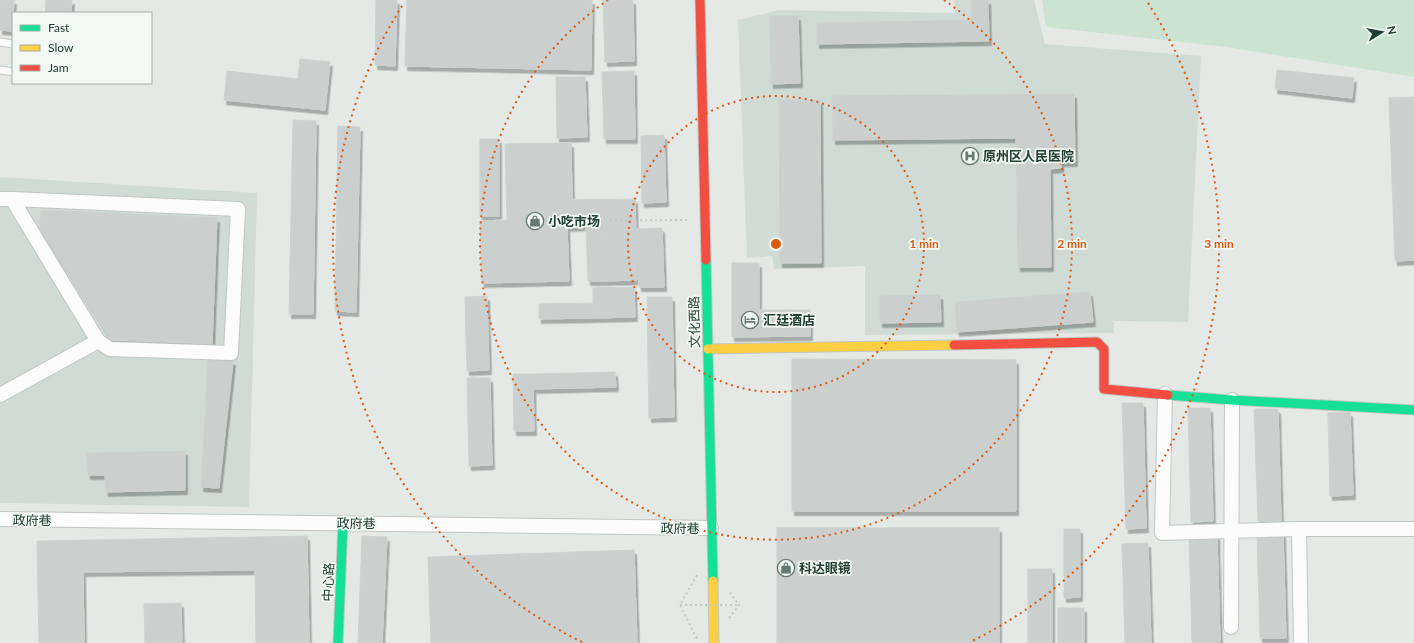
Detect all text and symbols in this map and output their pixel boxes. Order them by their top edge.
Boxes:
legend [12,12,152,84]
north arrow [1362,12,1402,52]
text: Fast [48,20,70,35]
text: N [1385,25,1399,35]
text: Slow [48,40,74,55]
text: Jam [48,60,69,75]
hospital icon: 原州区人民医院 [960,146,980,166]
place label: 原州区人民医院 [983,148,1074,164]
shop icon: 小吃市场 [525,211,545,231]
place label: 小吃市场 [548,213,600,229]
text: 1 min [909,236,939,251]
text: 2 min [1057,236,1087,251]
text: 3 min [1204,236,1234,251]
centre of rings [769,237,783,251]
street label: 文化西路 [686,296,702,348]
hotel icon: 汇廷酒店 [740,310,760,330]
place label: 汇廷酒店 [763,312,815,328]
street label: 政府巷 [12,512,52,528]
street label: 政府巷 [336,515,376,531]
street label: 政府巷 [660,520,700,536]
shop icon: 科达眼镜 [776,558,796,578]
place label: 科达眼镜 [799,560,851,576]
street label: 中心路 [319,562,337,602]

